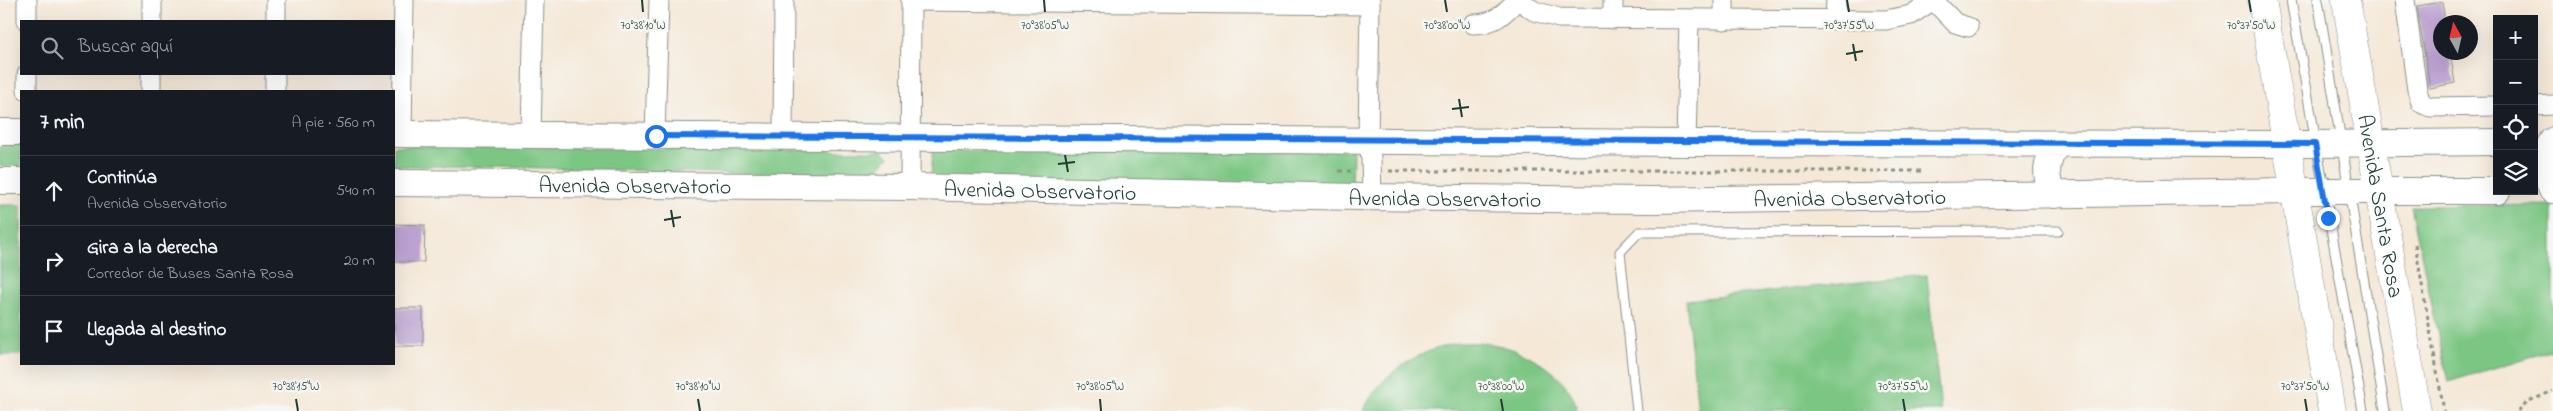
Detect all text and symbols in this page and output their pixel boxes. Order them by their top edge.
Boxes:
north arrow [2433,15,2478,60]
map controls [2493,15,2538,195]
button: + [2493,15,2538,60]
text: 70°38'10"W [620,17,666,35]
text: 70°38'05"W [1021,17,1069,35]
text: 70°38'00"W [1424,17,1470,35]
text: 70°37'55"W [1824,17,1874,35]
text: 70°37'50"W [2227,17,2275,35]
search box [20,20,395,75]
icon: search [38,34,66,62]
text: Buscar aquí [78,34,173,61]
button: − [2493,60,2538,105]
button: locate [2493,105,2538,150]
text: 7 min [40,108,84,138]
text: A pie · 560 m [291,111,375,135]
street label: Avenida Santa Rosa [2347,112,2410,301]
route start [645,125,668,148]
button: layers [2493,150,2538,195]
text: Continúa [87,165,157,192]
street label: Avenida Observatorio [539,171,731,205]
street label: Avenida Observatorio [943,175,1137,211]
icon: ahead [40,177,68,205]
text: 540 m [336,179,375,203]
street label: Avenida Observatorio [1753,183,1946,218]
street label: Avenida Observatorio [1348,184,1541,218]
text: Avenida Observatorio [87,192,227,216]
route end [2317,207,2340,230]
text: Gira a la derecha [87,235,218,262]
icon: right [40,247,68,275]
text: 20 m [344,249,375,273]
text: Corredor de Buses Santa Rosa [87,262,294,286]
icon: arrive [40,317,68,345]
text: Llegada al destino [87,317,226,344]
text: 70°38'15"W [273,378,319,396]
text: 70°38'10"W [675,378,721,396]
text: 70°38'05"W [1076,378,1124,396]
text: 70°38'00"W [1478,378,1524,396]
text: 70°37'55"W [1878,378,1928,396]
text: 70°37'50"W [2281,378,2329,396]

